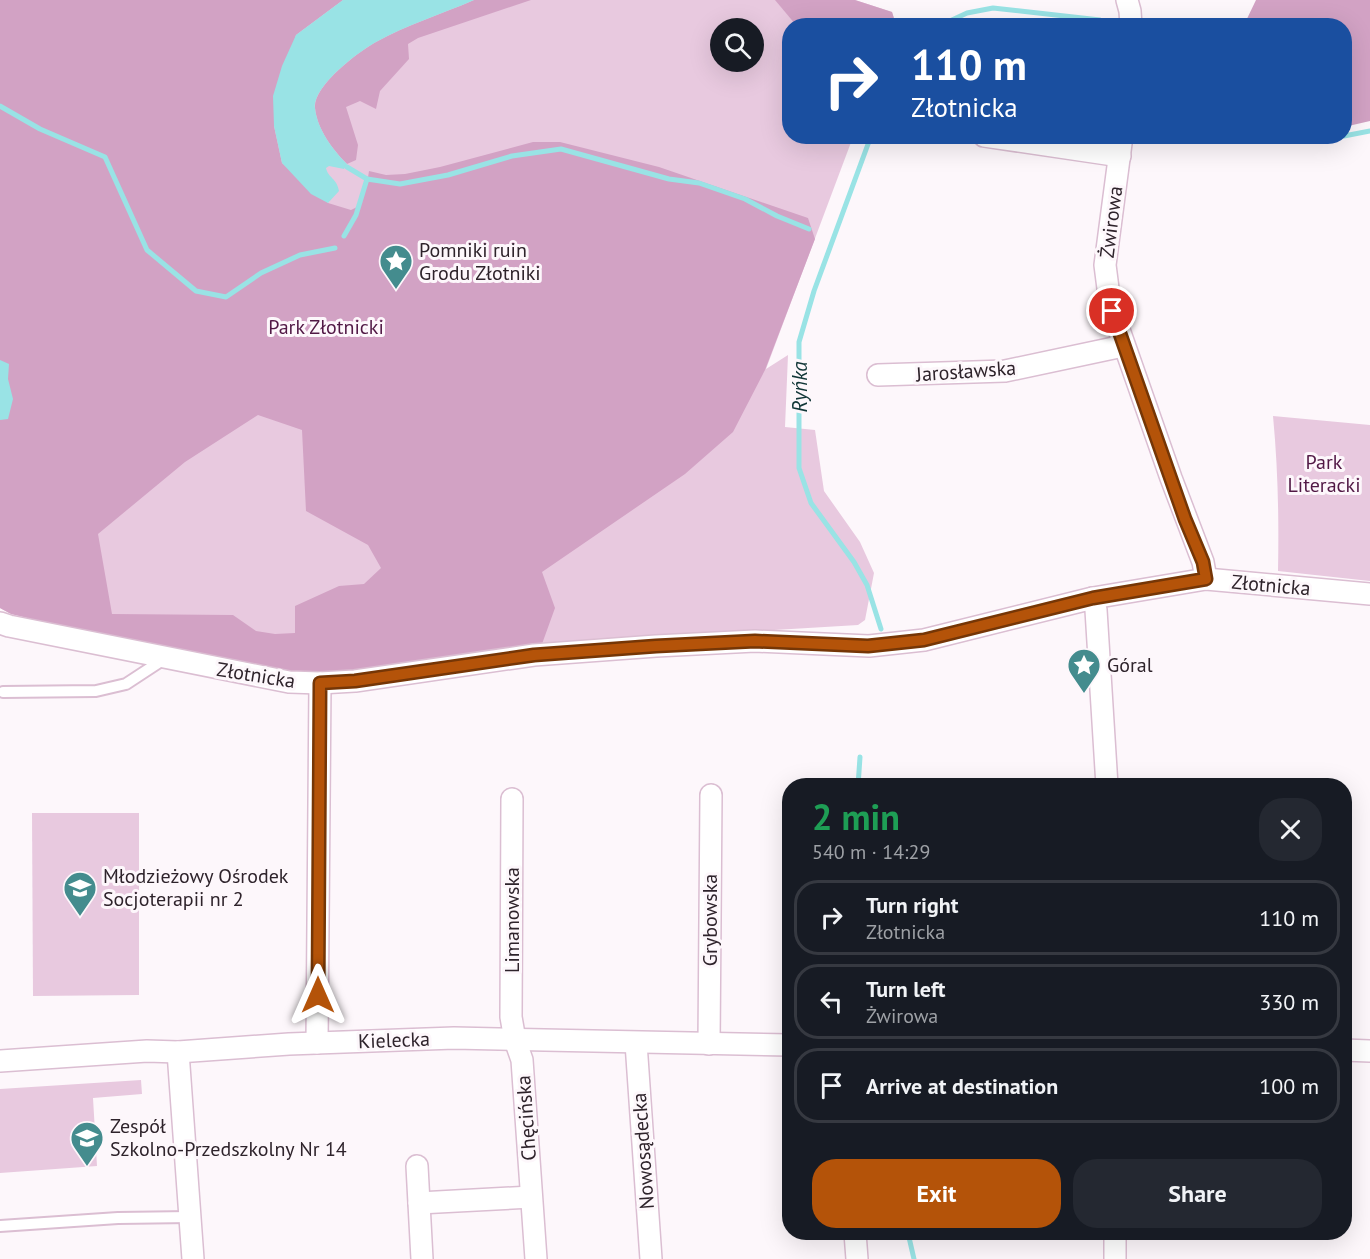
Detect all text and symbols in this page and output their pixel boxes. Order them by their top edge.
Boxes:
map controls [710,18,764,72]
button: search [710,18,764,72]
text: 110 m [911,37,1027,92]
icon: right [812,42,890,120]
text: Złotnicka [911,90,1018,124]
street label: Żwirowa [1094,185,1128,259]
place label: Pomniki ruin Grodu Złotniki [419,237,541,286]
place icon: Pomniki ruin Grodu Złotniki [378,243,414,290]
pin [1086,285,1137,336]
icon: arrive [1095,294,1128,327]
park label: Park Złotnicki [268,314,384,340]
street label: Jarosławska [914,355,1017,388]
water label: Ryńka [786,361,813,412]
park label: Park Literacki [1287,449,1361,498]
street label: Złotnicka [1230,569,1312,601]
place icon: Góral [1066,647,1102,694]
place label: Góral [1107,652,1153,678]
street label: Złotnicka [215,656,297,694]
text: 2 min [812,793,900,840]
button: close [1259,798,1322,861]
text: 540 m · 14:29 [812,839,930,865]
place label: Młodzieżowy Ośrodek Socjoterapii nr 2 [103,863,289,912]
street label: Limanowska [499,867,525,973]
school or university icon: Młodzieżowy Ośrodek Socjoterapii nr 2 [62,870,98,917]
street label: Grybowska [697,874,723,966]
text: Turn right [866,891,958,919]
icon: right [815,901,848,934]
text: 110 m [1259,904,1319,932]
text: Złotnicka [866,919,945,945]
position arrow [286,963,350,1027]
text: Turn left [866,975,946,1003]
icon: left [815,985,848,1018]
text: 330 m [1259,988,1319,1016]
text: Żwirowa [866,1003,938,1029]
street label: Kielecka [358,1026,430,1054]
icon: arrive [815,1069,848,1102]
text: Arrive at destination [866,1072,1058,1100]
text: 100 m [1259,1072,1319,1100]
street label: Chęcińska [510,1074,542,1162]
street label: Nowosądecka [626,1092,660,1210]
place label: Zespół Szkolno-Przedszkolny Nr 14 [110,1113,347,1162]
school or university icon: Zespół Szkolno-Przedszkolny Nr 14 [69,1120,105,1167]
button: Exit [812,1159,1061,1228]
button: Share [1073,1159,1322,1228]

